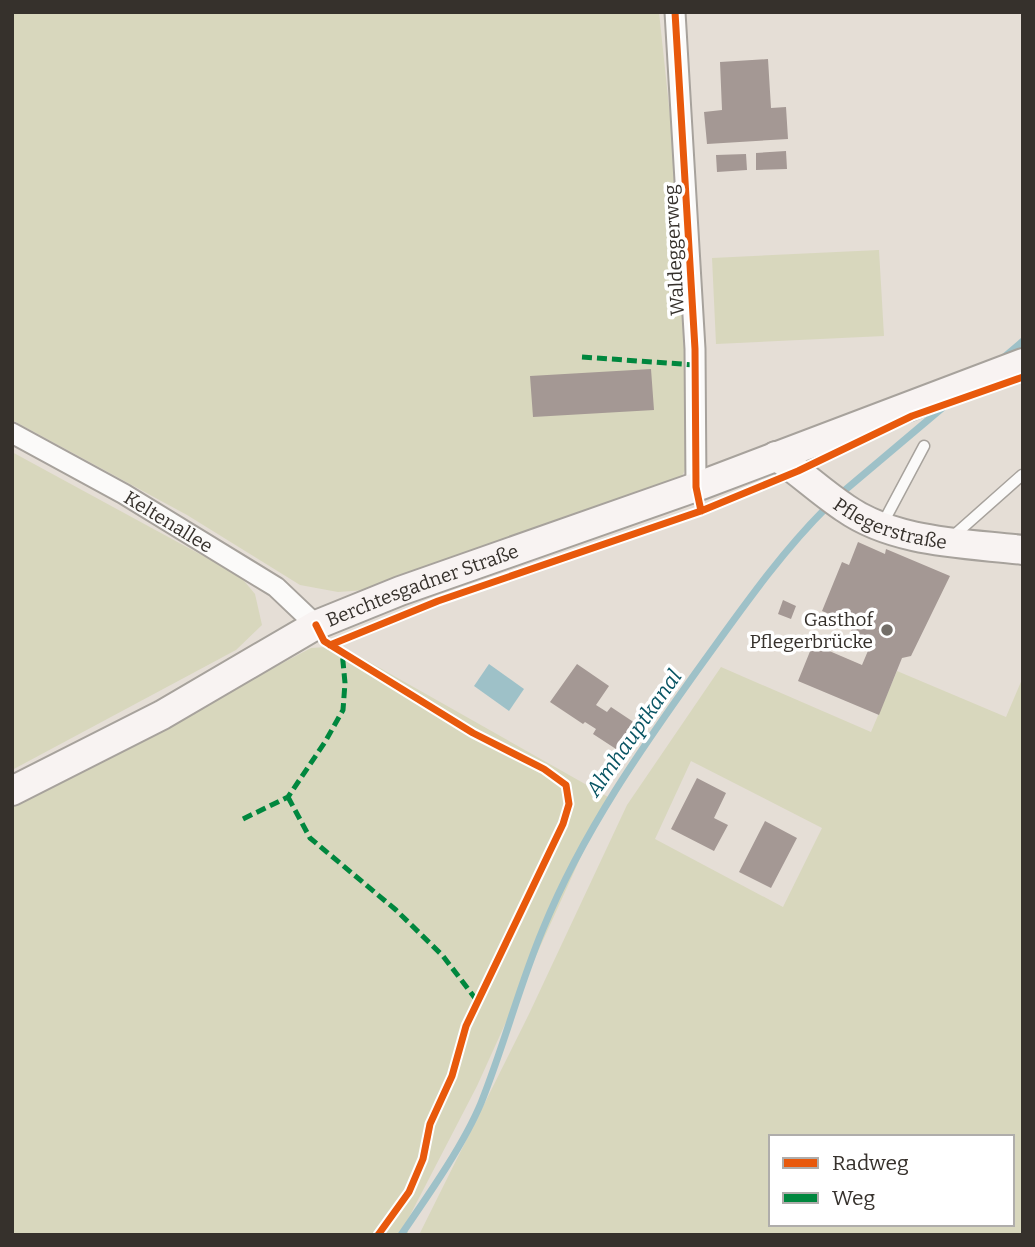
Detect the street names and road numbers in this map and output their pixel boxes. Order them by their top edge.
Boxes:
street label: Waldeggerweg [659,183,689,316]
street label: Keltenallee [120,486,217,557]
street label: Pflegerstraße [829,492,948,553]
street label: Berchtesgadner Straße [323,539,521,631]

